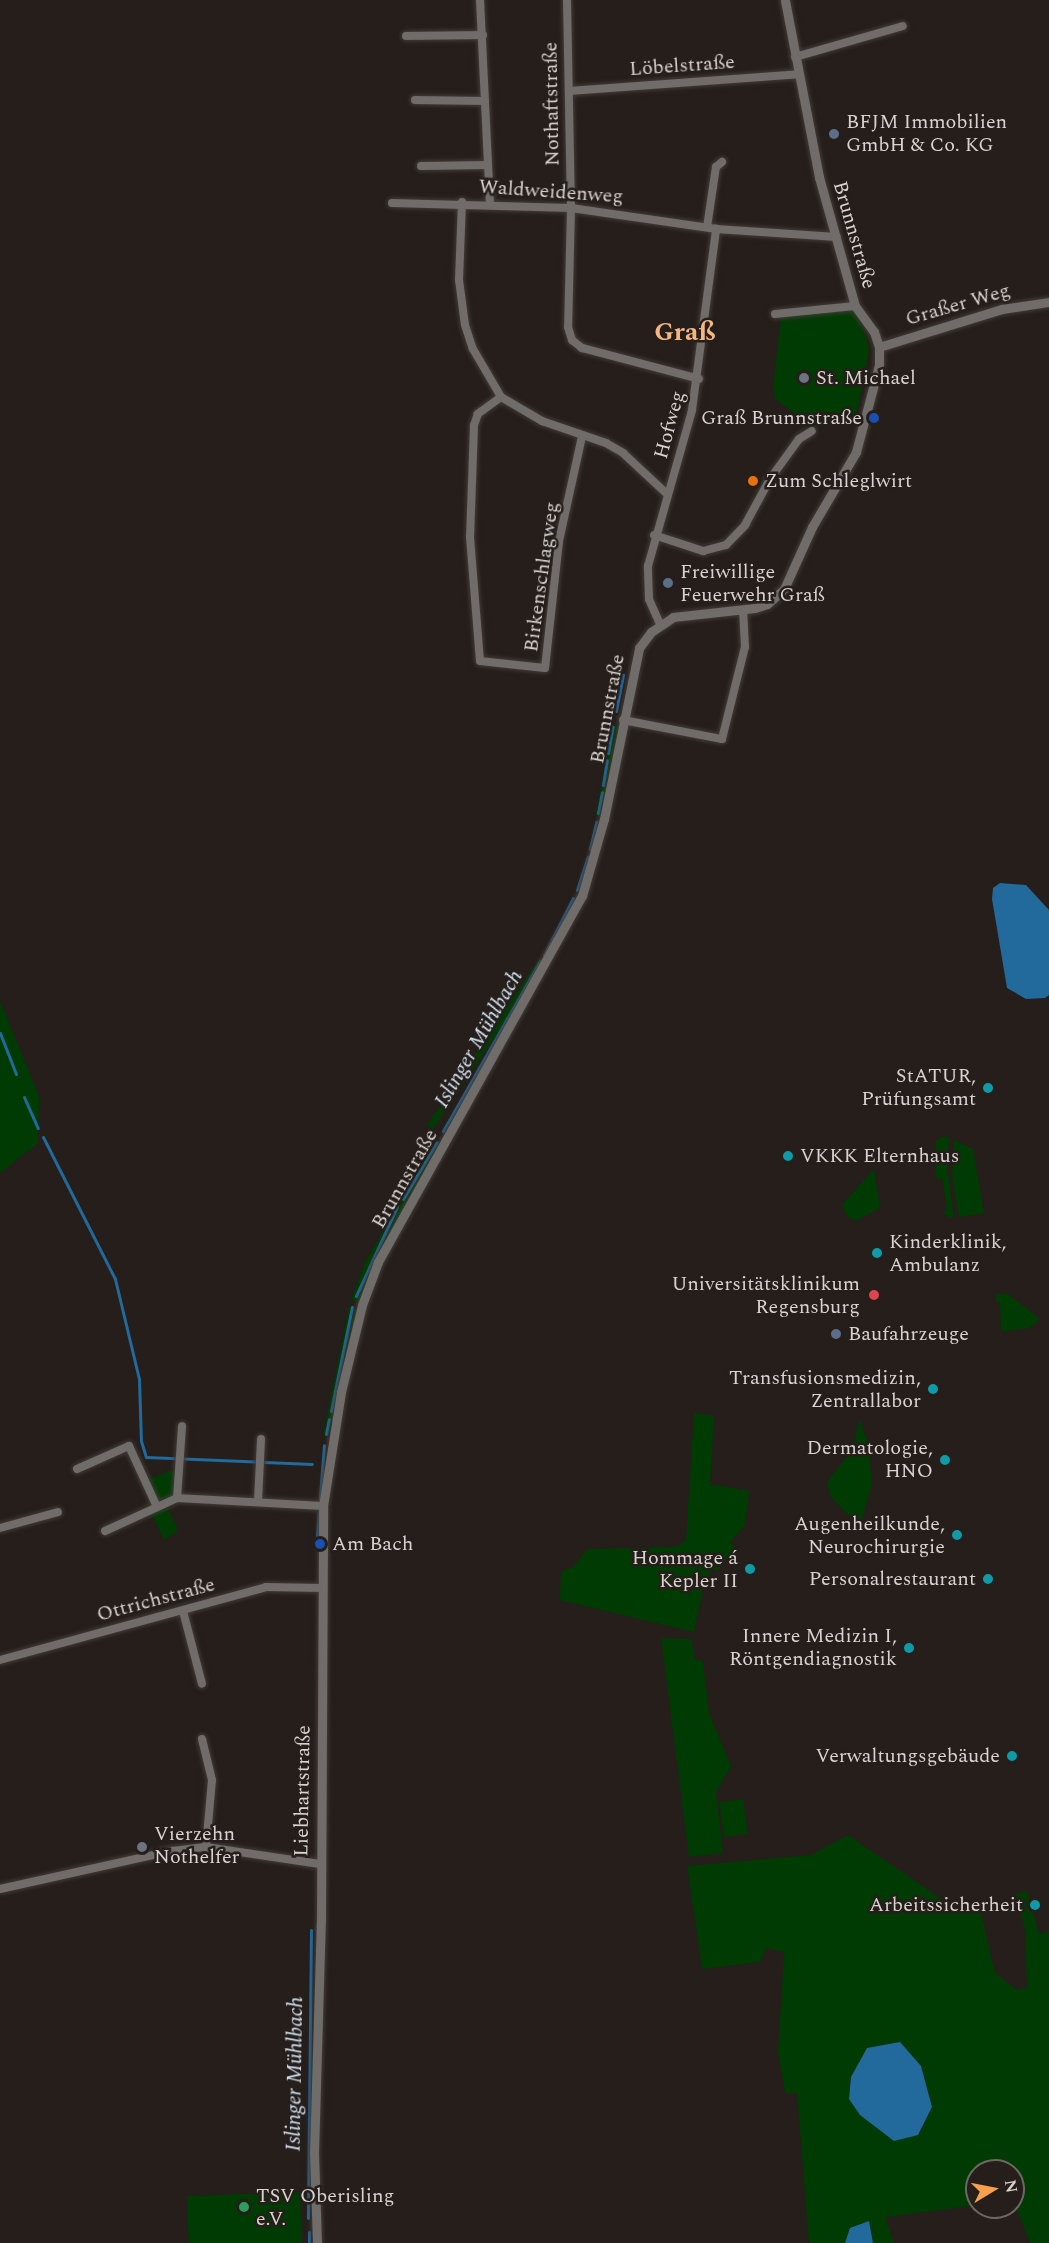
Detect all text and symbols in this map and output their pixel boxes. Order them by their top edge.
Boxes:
street label: Nothaftstraße [539,42,565,166]
street label: Löbelstraße [629,50,735,82]
place label: BFJM Immobilien GmbH & Co. KG [846,110,1007,157]
marker: BFJM Immobilien GmbH & Co. KG [827,127,841,141]
street label: Waldweidenweg [478,175,624,209]
street label: Brunnstraße [827,178,881,292]
street label: Graßer Weg [903,279,1013,331]
district label: Graß [654,317,716,349]
place label: St. Michael [816,366,916,390]
marker: St. Michael [797,371,811,385]
street label: Hofweg [649,388,691,462]
place label: Graß Brunnstraße [701,406,862,430]
marker: Graß Brunnstraße [867,411,881,425]
place label: Zum Schleglwirt [765,469,912,493]
marker: Zum Schleglwirt [746,474,760,488]
street label: Birkenschlagweg [520,500,564,654]
place label: Freiwillige Feuerwehr Graß [680,560,825,607]
marker: Freiwillige Feuerwehr Graß [661,576,675,590]
street label: Brunnstraße [586,652,630,766]
water label: Islinger Mühlbach [429,966,529,1112]
place label: StATUR, Prüfungsamt [861,1064,976,1111]
marker: StATUR, Prüfungsamt [981,1081,995,1095]
street label: Brunnstraße [367,1125,443,1233]
place label: VKKK Elternhaus [800,1144,959,1168]
marker: VKKK Elternhaus [781,1149,795,1163]
place label: Kinderklinik, Ambulanz [889,1230,1007,1277]
marker: Kinderklinik, Ambulanz [870,1246,884,1260]
place label: Universitätsklinikum Regensburg [671,1272,860,1319]
marker: Universitätsklinikum Regensburg [865,1286,883,1304]
place label: Baufahrzeuge [848,1322,969,1346]
marker: Baufahrzeuge [829,1327,843,1341]
place label: Transfusionsmedizin, Zentrallabor [729,1366,921,1413]
marker: Transfusionsmedizin, Zentrallabor [926,1382,940,1396]
place label: Dermatologie, HNO [807,1436,933,1483]
marker: Dermatologie, HNO [938,1453,952,1467]
place label: Augenheilkunde, Neurochirurgie [794,1512,945,1559]
marker: Augenheilkunde, Neurochirurgie [950,1528,964,1542]
place label: Am Bach [332,1532,413,1556]
marker: Am Bach [313,1537,327,1551]
place label: Hommage á Kepler II [632,1546,738,1593]
marker: Hommage á Kepler II [743,1562,757,1576]
place label: Personalrestaurant [809,1567,976,1591]
marker: Personalrestaurant [981,1572,995,1586]
street label: Ottrichstraße [94,1573,218,1627]
place label: Innere Medizin I, Röntgendiagnostik [729,1624,897,1671]
marker: Innere Medizin I, Röntgendiagnostik [902,1641,916,1655]
street label: Liebhartstraße [290,1725,316,1857]
place label: Verwaltungsgebäude [815,1744,1000,1768]
marker: Verwaltungsgebäude [1005,1749,1019,1763]
place label: Vierzehn Nothelfer [154,1823,240,1870]
marker: Vierzehn Nothelfer [135,1840,149,1854]
place label: Arbeitssicherheit [869,1893,1023,1917]
marker: Arbeitssicherheit [1028,1898,1042,1912]
water label: Islinger Mühlbach [281,1996,309,2152]
north arrow [965,2159,1025,2219]
text: N [998,2178,1024,2195]
place label: TSV Oberisling e.V. [256,2184,394,2231]
marker: TSV Oberisling e.V. [237,2200,251,2214]

